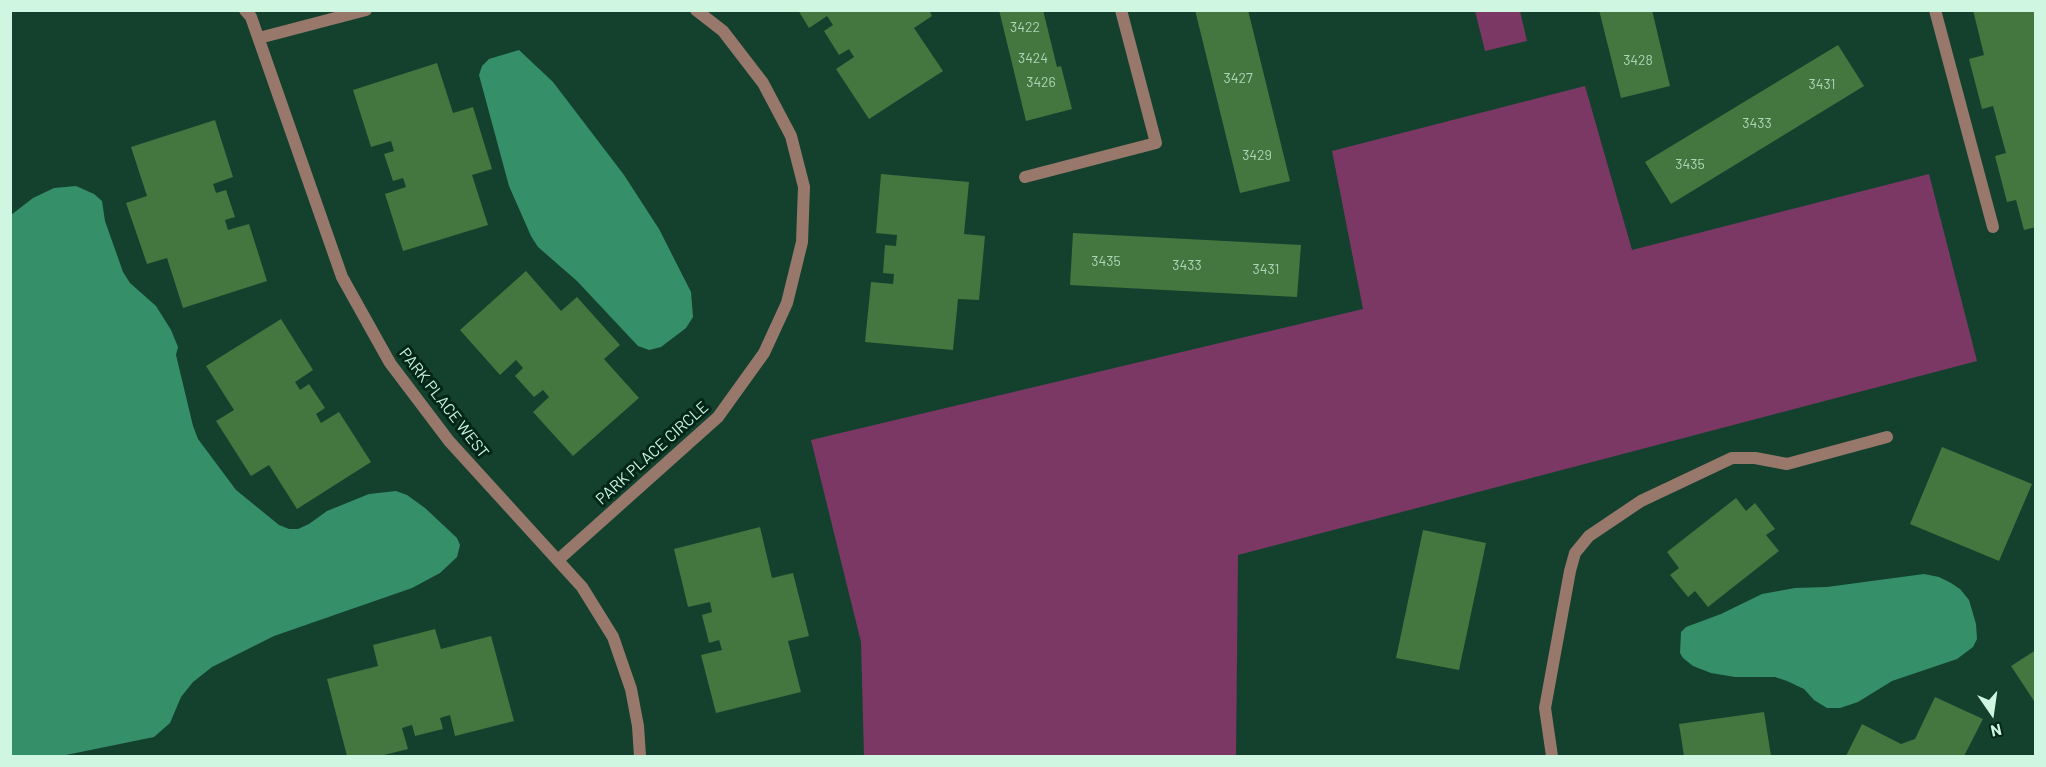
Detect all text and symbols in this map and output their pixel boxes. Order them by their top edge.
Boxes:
house number: 3422 [1010,19,1040,35]
house number: 3424 [1018,50,1048,66]
house number: 3428 [1623,52,1653,68]
house number: 3427 [1223,70,1253,86]
house number: 3426 [1026,74,1056,90]
house number: 3431 [1809,76,1835,92]
house number: 3433 [1742,115,1772,131]
house number: 3429 [1242,147,1272,163]
house number: 3435 [1675,156,1705,172]
house number: 3435 [1091,253,1121,269]
house number: 3433 [1172,257,1202,273]
house number: 3431 [1253,261,1279,277]
street label: PARK PLACE WEST [395,344,493,462]
street label: PARK PLACE CIRCLE [592,397,712,509]
north arrow [1962,683,2022,743]
text: N [1989,721,2003,741]

